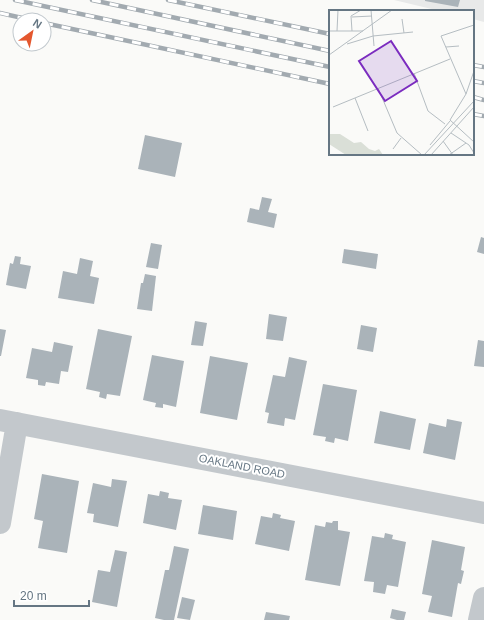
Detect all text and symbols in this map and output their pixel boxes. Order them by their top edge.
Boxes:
inset map [329,10,474,155]
north arrow [12,12,52,52]
text: N [31,16,44,31]
street label: OAKLAND ROAD [198,452,286,480]
scale bar [14,582,89,608]
text: 20 m [20,589,47,603]

